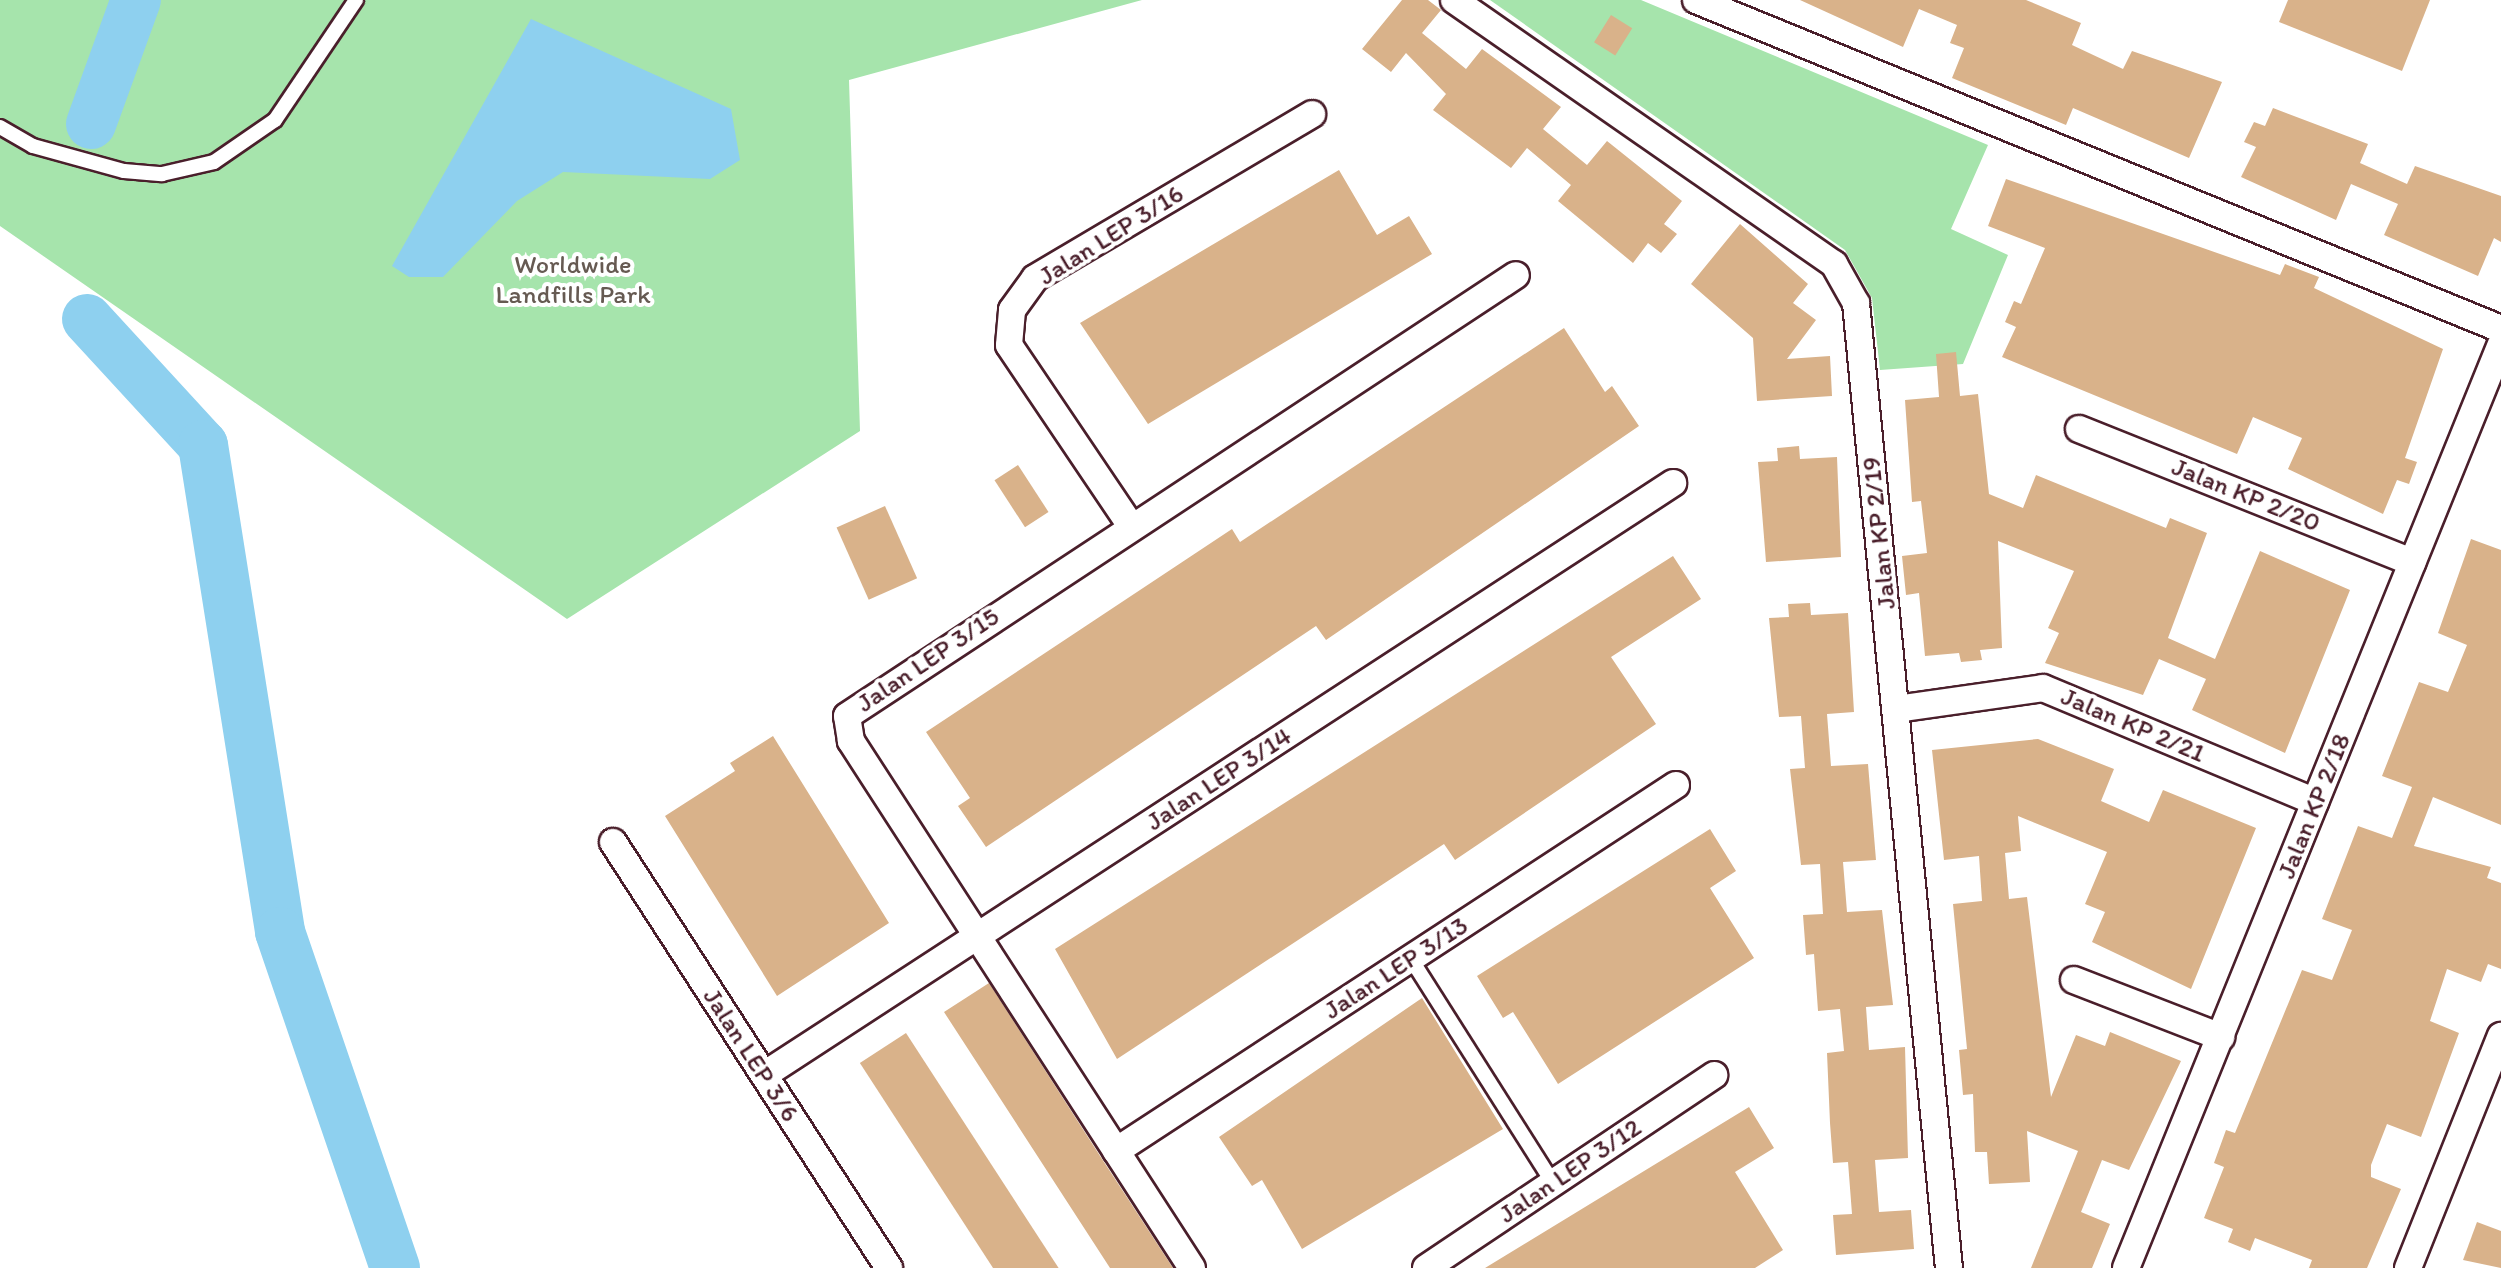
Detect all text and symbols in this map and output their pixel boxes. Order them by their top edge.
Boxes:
street label: Jalan LEP 3/16 [1033,178,1189,292]
park label: Worldwide Landfills Park [495,249,651,310]
street label: Jalan KP 2/20 [2167,451,2325,539]
street label: Jalan KP 2/19 [1855,455,1903,611]
street label: Jalan LEP 3/15 [851,601,1005,719]
street label: Jalan KP 2/21 [2056,681,2210,769]
street label: Jalan LEP 3/14 [1141,721,1297,837]
street label: Jalan KP 2/18 [2271,729,2357,883]
street label: Jalan LEP 3/13 [1318,910,1474,1026]
street label: Jalan LEP 3/6 [696,983,806,1127]
street label: Jalan LEP 3/12 [1493,1112,1647,1230]

